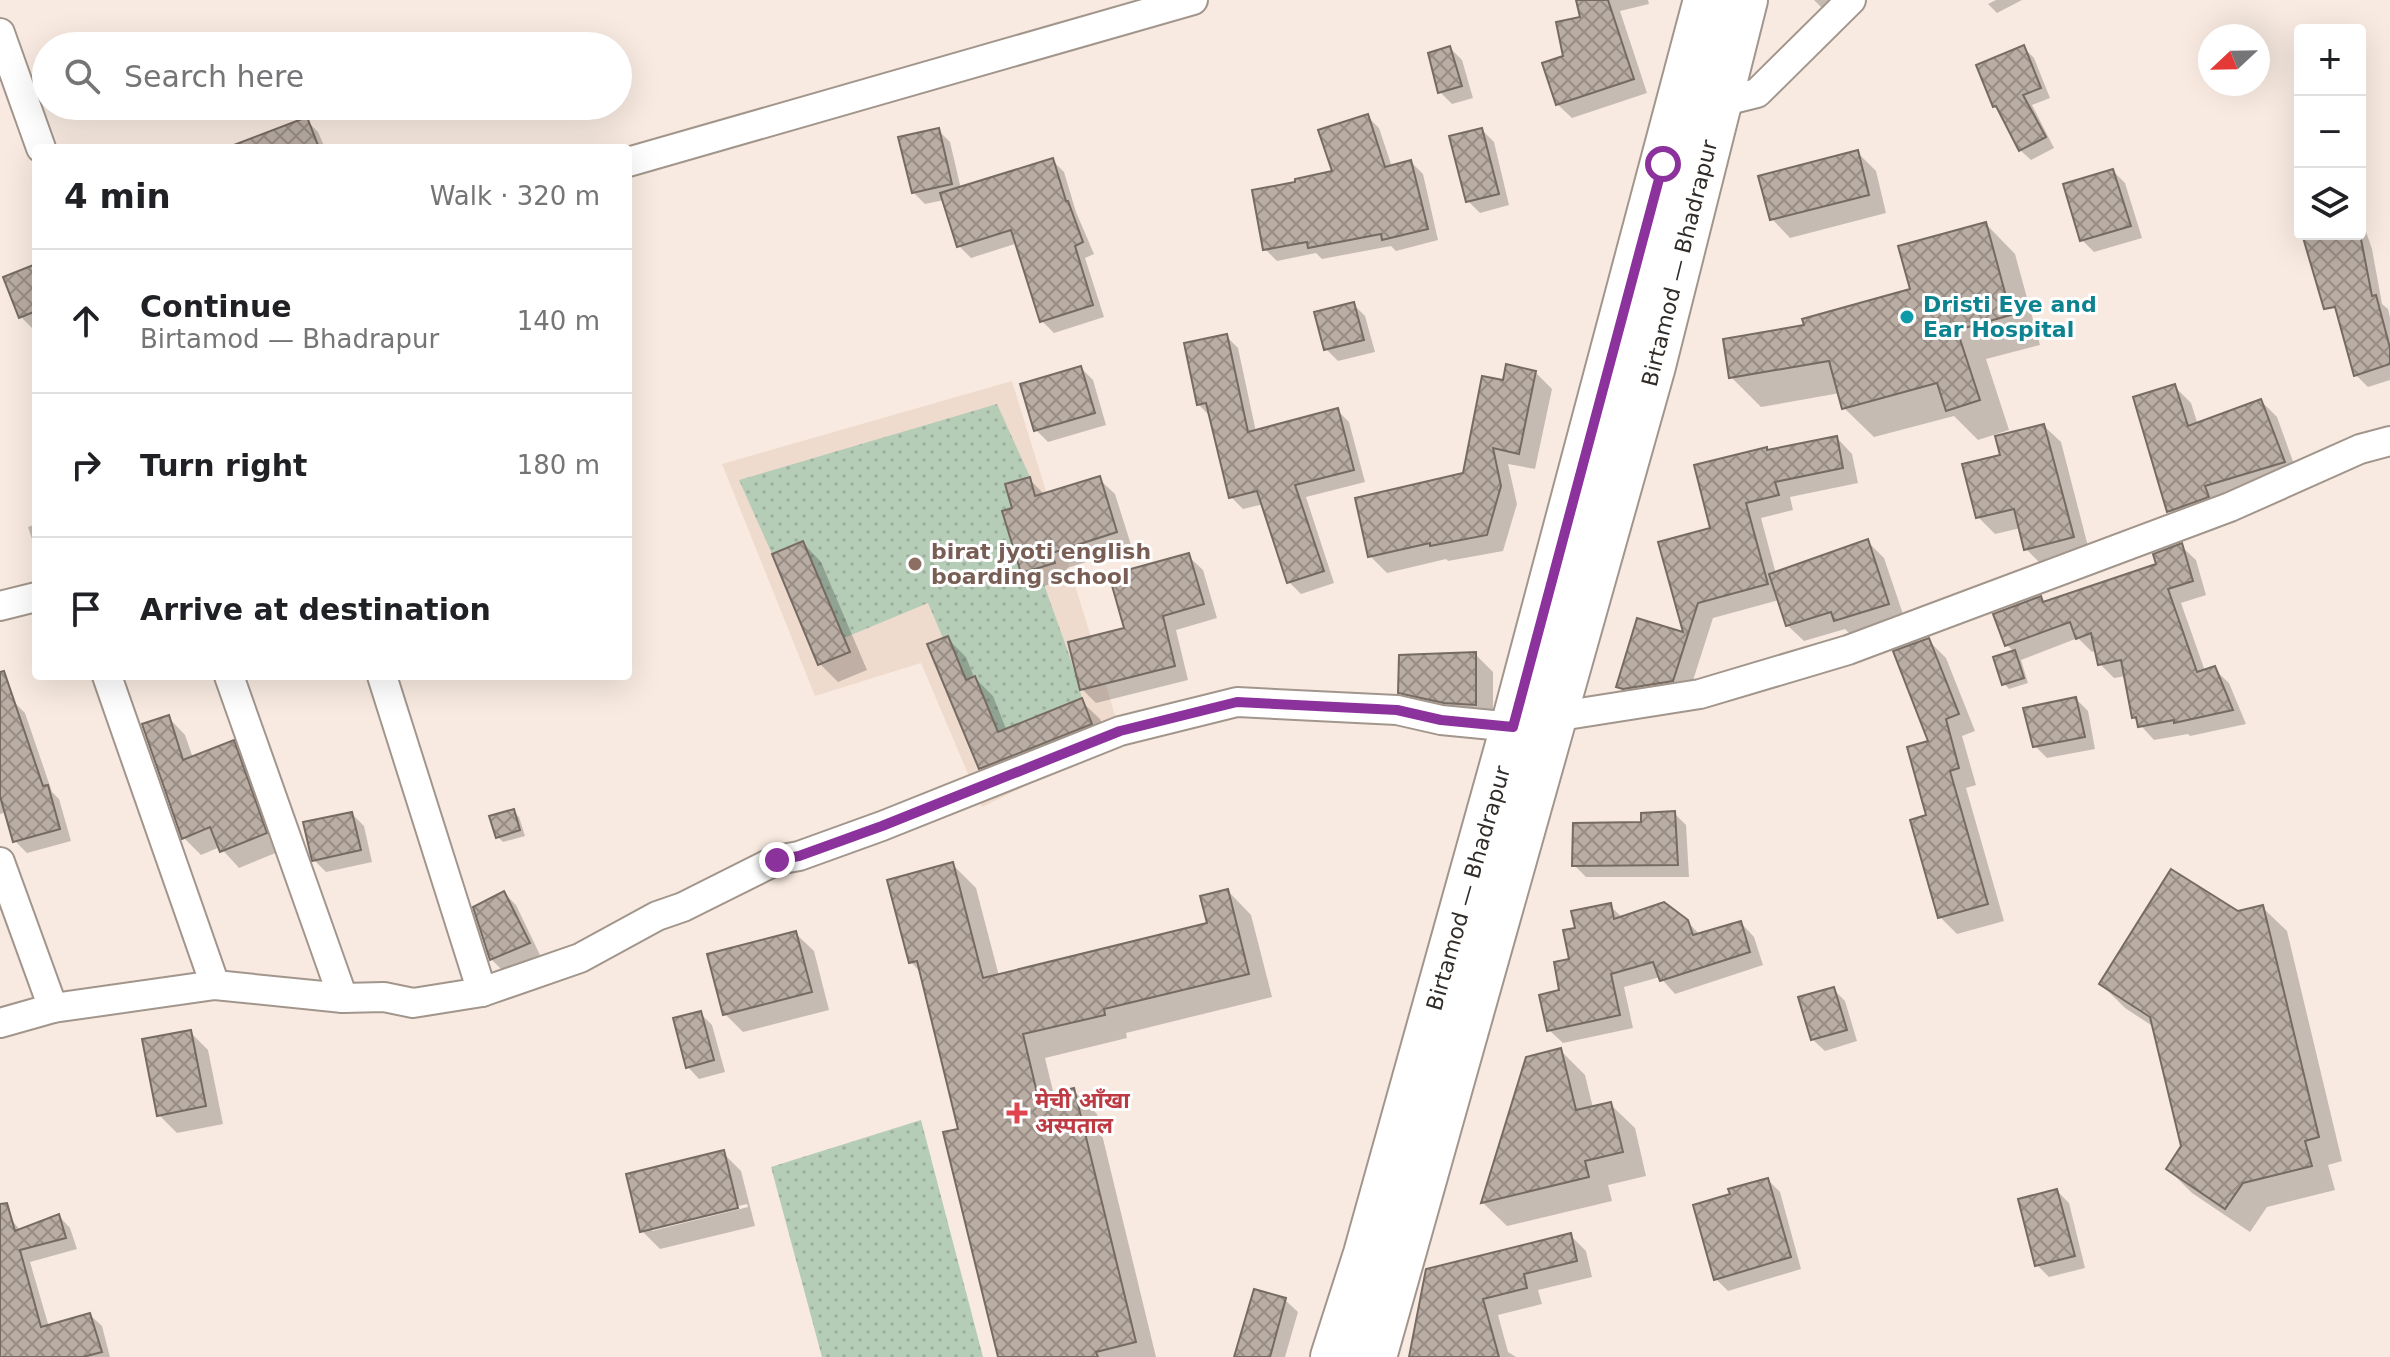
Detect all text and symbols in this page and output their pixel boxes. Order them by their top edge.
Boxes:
north arrow [2198,24,2270,96]
map controls [2294,24,2366,240]
button: + [2294,24,2366,96]
search box [32,32,632,120]
icon: search [60,54,104,98]
text: Search here [124,59,304,94]
button: − [2294,96,2366,168]
street label: Birtamod — Bhadrapur [1637,136,1722,389]
route start [1645,146,1681,182]
button: layers [2294,168,2366,240]
text: 4 min [64,176,171,216]
text: Walk · 320 m [430,181,600,211]
text: Continue [140,289,292,324]
place label: Dristi Eye and Ear Hospital [1923,292,2097,342]
icon: ahead [64,299,108,343]
text: 140 m [517,306,600,336]
marker: Dristi Eye and Ear Hospital [1898,308,1916,326]
text: Birtamod — Bhadrapur [140,324,439,354]
icon: right [64,443,108,487]
text: Turn right [140,448,307,483]
text: 180 m [517,450,600,480]
place label: birat jyoti english boarding school [931,539,1151,589]
marker: birat jyoti english boarding school [906,555,924,573]
icon: arrive [64,587,108,631]
text: Arrive at destination [140,592,491,627]
street label: Birtamod — Bhadrapur [1422,762,1516,1013]
route end [759,842,795,878]
place label: मेची आँखा अस्पताल [1035,1088,1130,1138]
marker: मेची आँखा अस्पताल [1006,1102,1028,1124]

